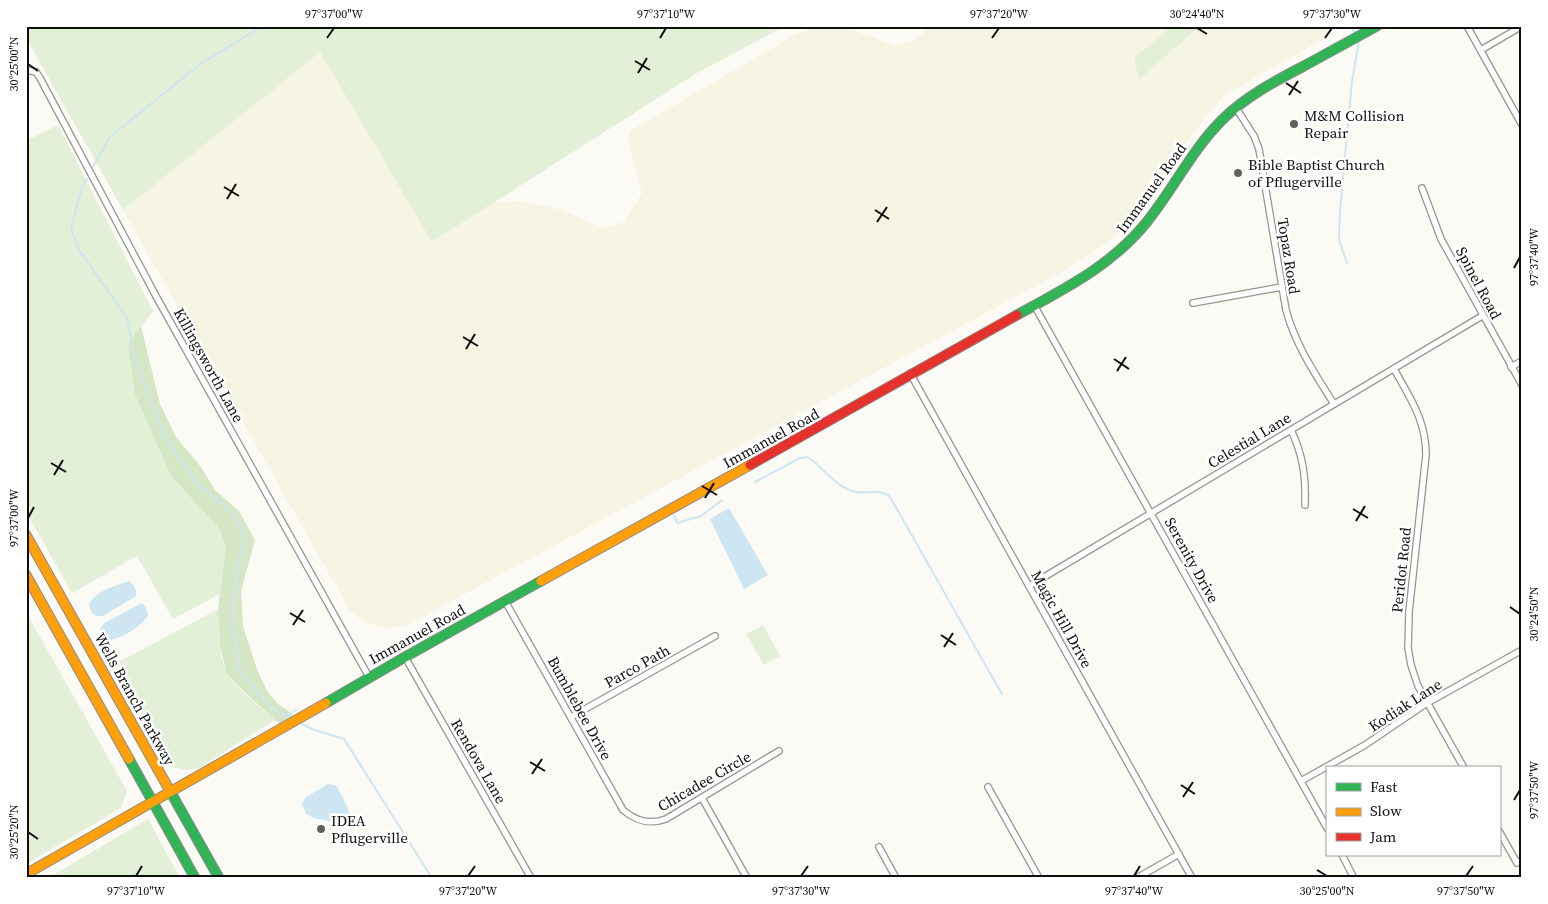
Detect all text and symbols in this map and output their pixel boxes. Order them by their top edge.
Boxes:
text: 97°37'00"W [305,6,363,22]
text: 97°37'10"W [637,6,695,22]
text: 97°37'20"W [970,6,1028,22]
text: 30°24'40"N [1169,6,1225,22]
text: 97°37'30"W [1303,6,1361,22]
text: 30°25'00"N [6,36,22,92]
place label: M&M Collision Repair [1304,105,1405,143]
marker: M&M Collision Repair [1288,118,1300,130]
street label: Immanuel Road [1111,138,1191,238]
place label: Bible Baptist Church of Pflugerville [1248,154,1385,192]
marker: Bible Baptist Church of Pflugerville [1232,167,1244,179]
street label: Topaz Road [1273,216,1305,296]
text: 97°37'40"W [1526,228,1542,286]
street label: Spinel Road [1451,243,1507,323]
street label: Killingsworth Lane [169,304,249,426]
street label: Immanuel Road [719,403,823,473]
street label: Celestial Lane [1203,407,1295,473]
text: 97°37'00"W [6,489,22,547]
street label: Serenity Drive [1160,513,1224,607]
street label: Peridot Road [1386,526,1416,614]
street label: Magic Hill Drive [1026,566,1098,672]
text: 30°24'50"N [1526,586,1542,642]
street label: Immanuel Road [365,599,469,669]
street label: Wells Branch Parkway [90,629,180,769]
street label: Parco Path [600,639,674,693]
street label: Bumblebee Drive [543,652,617,764]
street label: Kodiak Lane [1364,673,1446,737]
street label: Rendova Lane [446,715,512,808]
street label: Chicadee Circle [653,746,755,816]
text: 97°37'50"W [1526,761,1542,819]
legend [1326,766,1500,856]
text: Fast [1370,776,1397,797]
text: Slow [1370,800,1402,821]
text: 30°25'20"N [6,804,22,860]
place label: IDEA Pflugerville [331,810,408,848]
marker: IDEA Pflugerville [315,823,327,835]
text: Jam [1369,826,1397,847]
text: 97°37'10"W [107,883,165,899]
text: 97°37'20"W [439,883,497,899]
text: 97°37'30"W [772,883,830,899]
text: 97°37'40"W [1105,883,1163,899]
text: 30°25'00"N [1299,883,1355,899]
text: 97°37'50"W [1437,883,1495,899]

